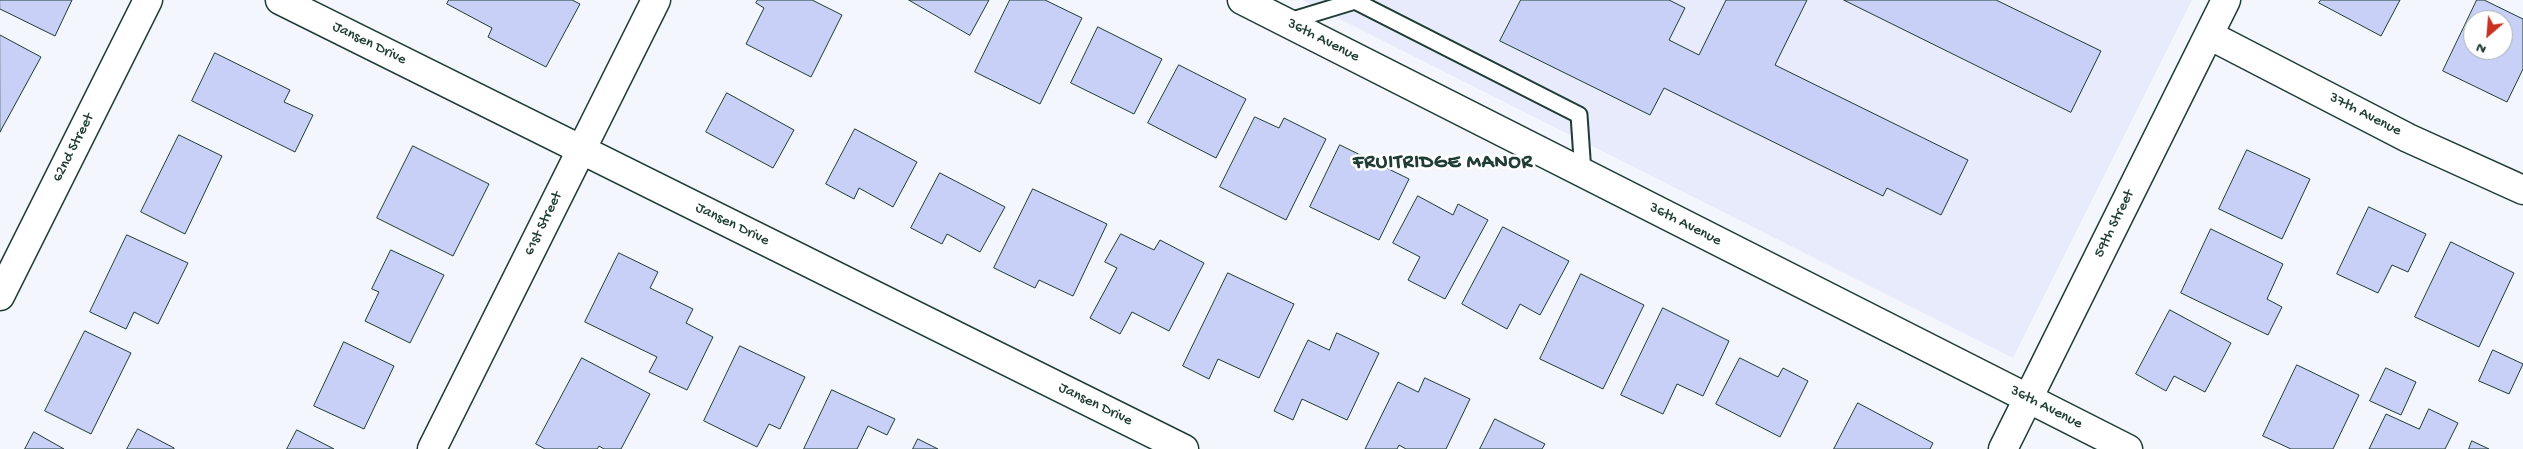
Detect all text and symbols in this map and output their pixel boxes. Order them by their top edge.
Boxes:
north arrow [2463,10,2513,60]
street label: 36th Avenue [1284,15,1362,67]
street label: Jansen Drive [329,18,409,70]
text: N [2473,38,2489,58]
street label: 37th Avenue [2326,89,2404,141]
street label: 62nd Street [49,111,99,185]
district label: FRUITRIDGE MANOR [1351,152,1535,176]
street label: 59th Street [2091,187,2139,261]
street label: 61st Street [521,189,567,259]
street label: Jansen Drive [692,199,772,251]
street label: 36th Avenue [1646,199,1724,251]
street label: Jansen Drive [1055,379,1135,431]
street label: 36th Avenue [2007,382,2085,434]

